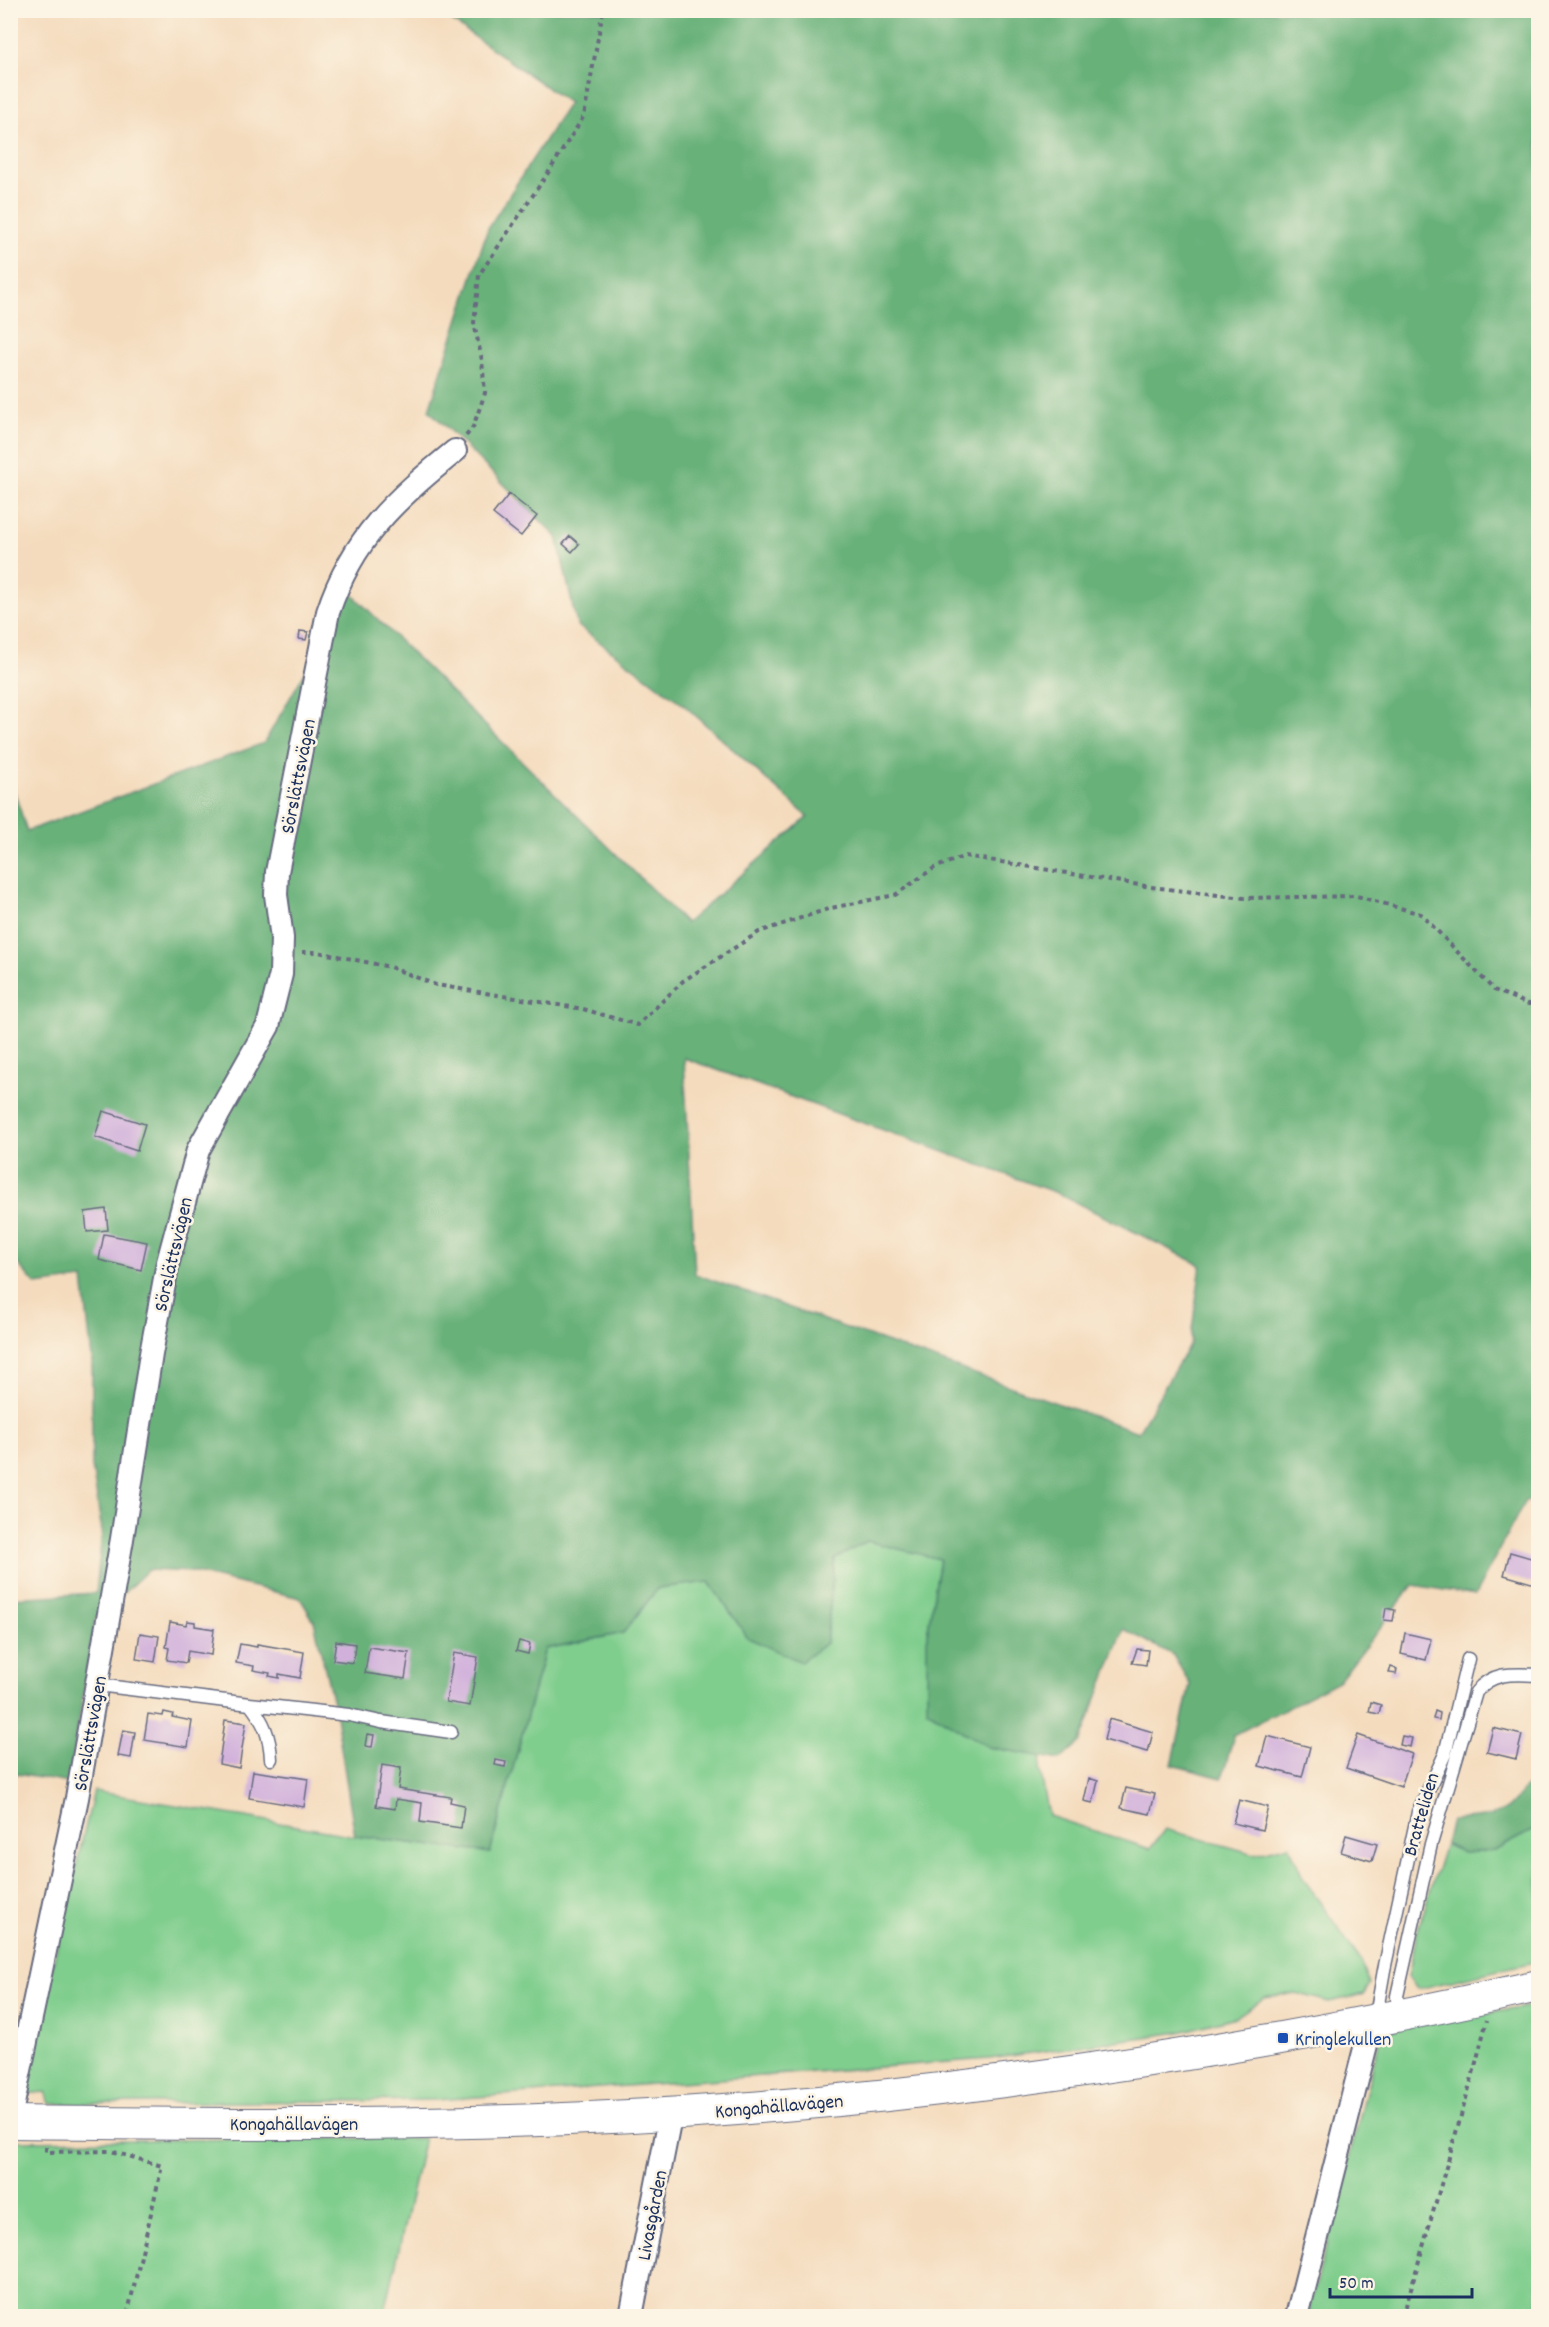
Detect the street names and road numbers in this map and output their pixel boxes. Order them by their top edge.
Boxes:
street label: Sörslättsvägen [275,717,325,836]
street label: Sörslättsvägen [148,1195,202,1315]
street label: Sörslättsvägen [68,1674,116,1793]
street label: Bratteliden [1398,1770,1448,1860]
street label: Kongahällavägen [714,2088,845,2128]
street label: Kongahällavägen [230,2112,358,2140]
street label: Livasgården [631,2168,676,2263]

